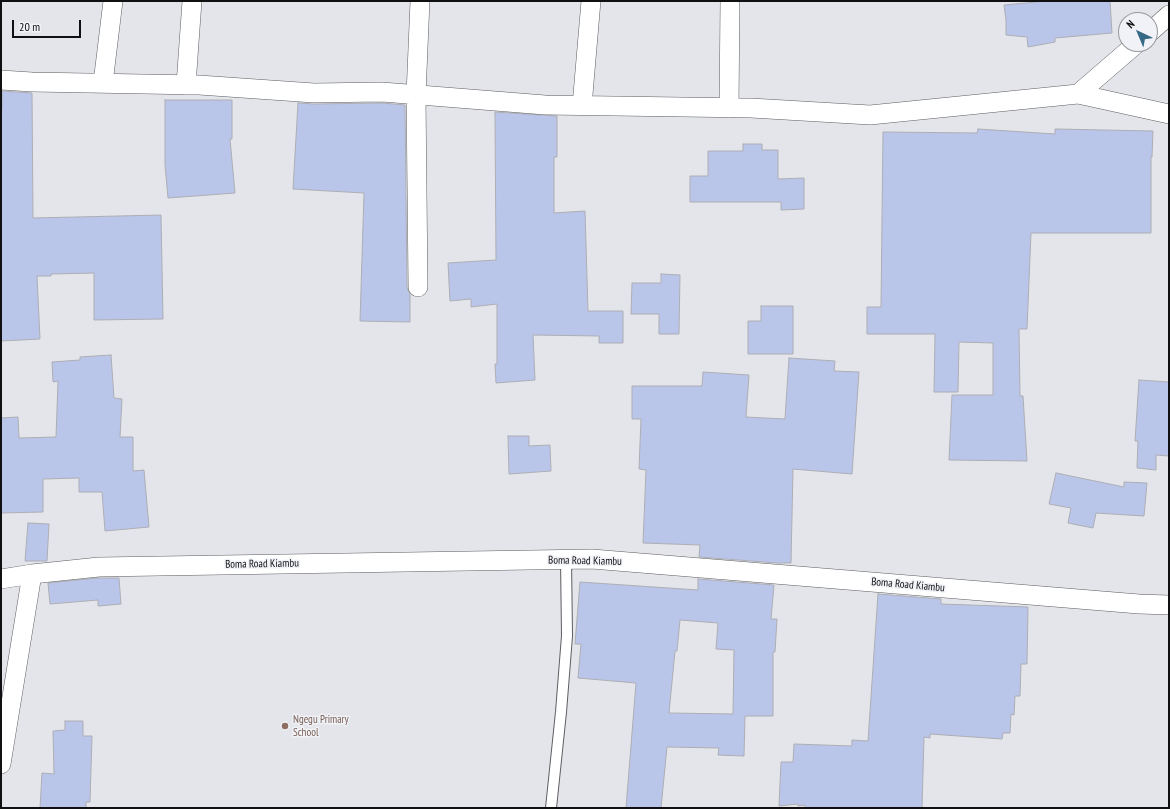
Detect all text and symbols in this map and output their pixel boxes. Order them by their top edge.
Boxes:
scale bar [14,12,83,38]
north arrow [1118,12,1158,52]
text: N [1123,17,1137,31]
text: 20 m [19,19,40,34]
street label: Boma Road Kiambu [548,554,622,568]
street label: Boma Road Kiambu [225,557,299,571]
street label: Boma Road Kiambu [871,575,945,595]
place label: Ngegu Primary School [293,713,349,739]
marker: Ngegu Primary School [280,721,290,731]

